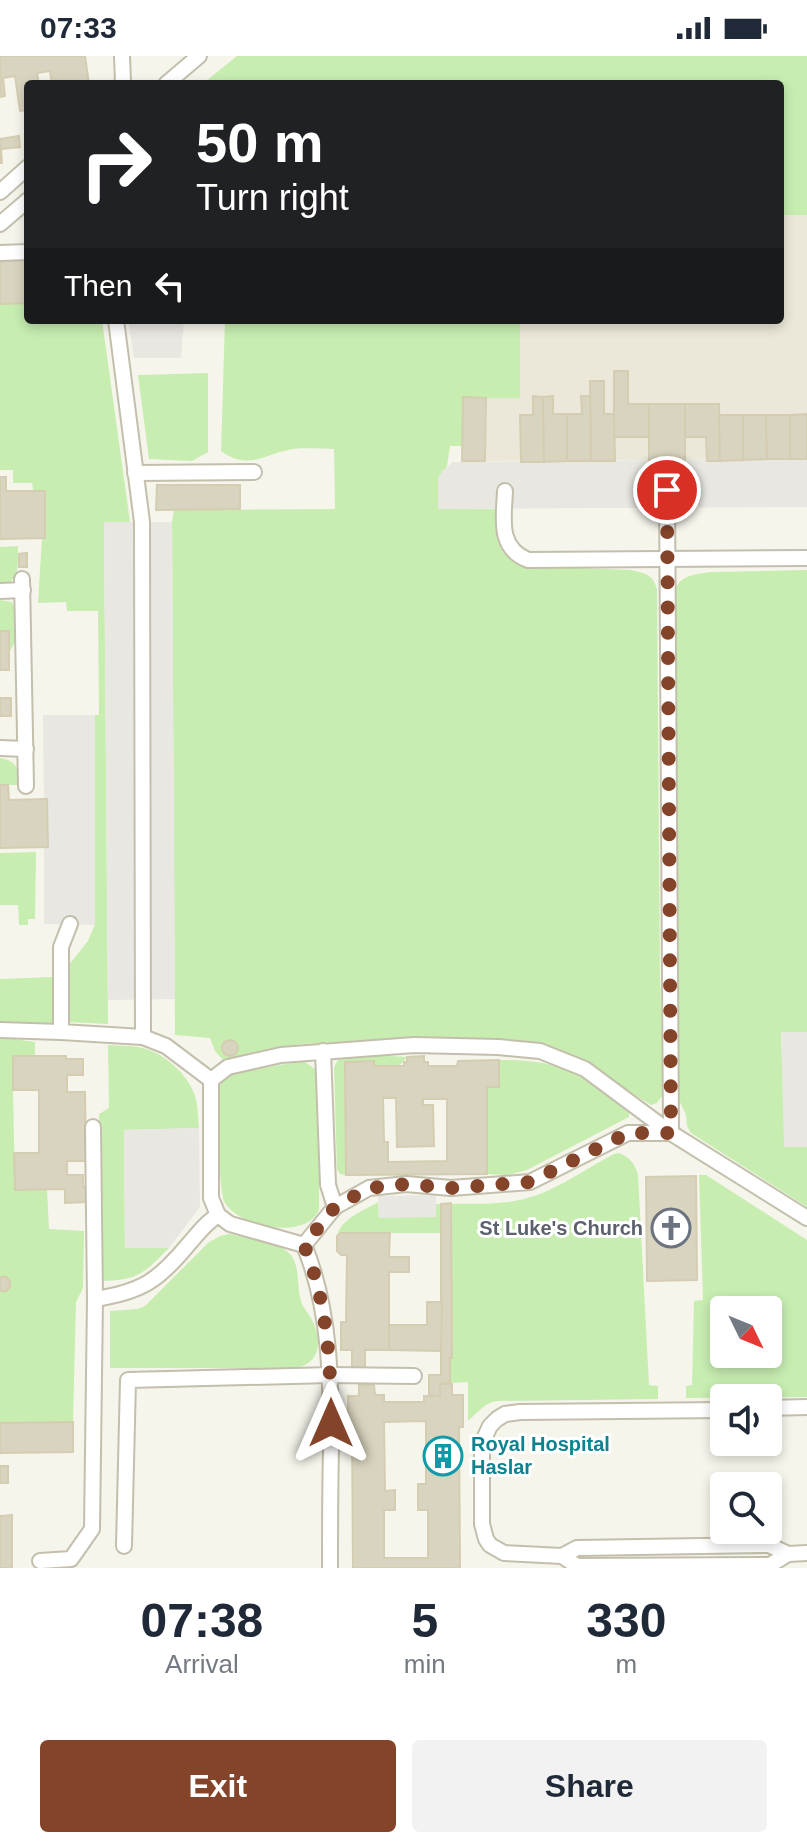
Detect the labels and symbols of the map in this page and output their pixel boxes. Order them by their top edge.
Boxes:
pin [633,456,701,524]
church icon: St Luke's Church [650,1207,692,1249]
place label: St Luke's Church [479,1217,643,1239]
north arrow [710,1296,782,1368]
position arrow [289,1381,373,1465]
place label: Royal Hospital Haslar [471,1433,610,1478]
building icon: Royal Hospital Haslar [422,1435,464,1477]

